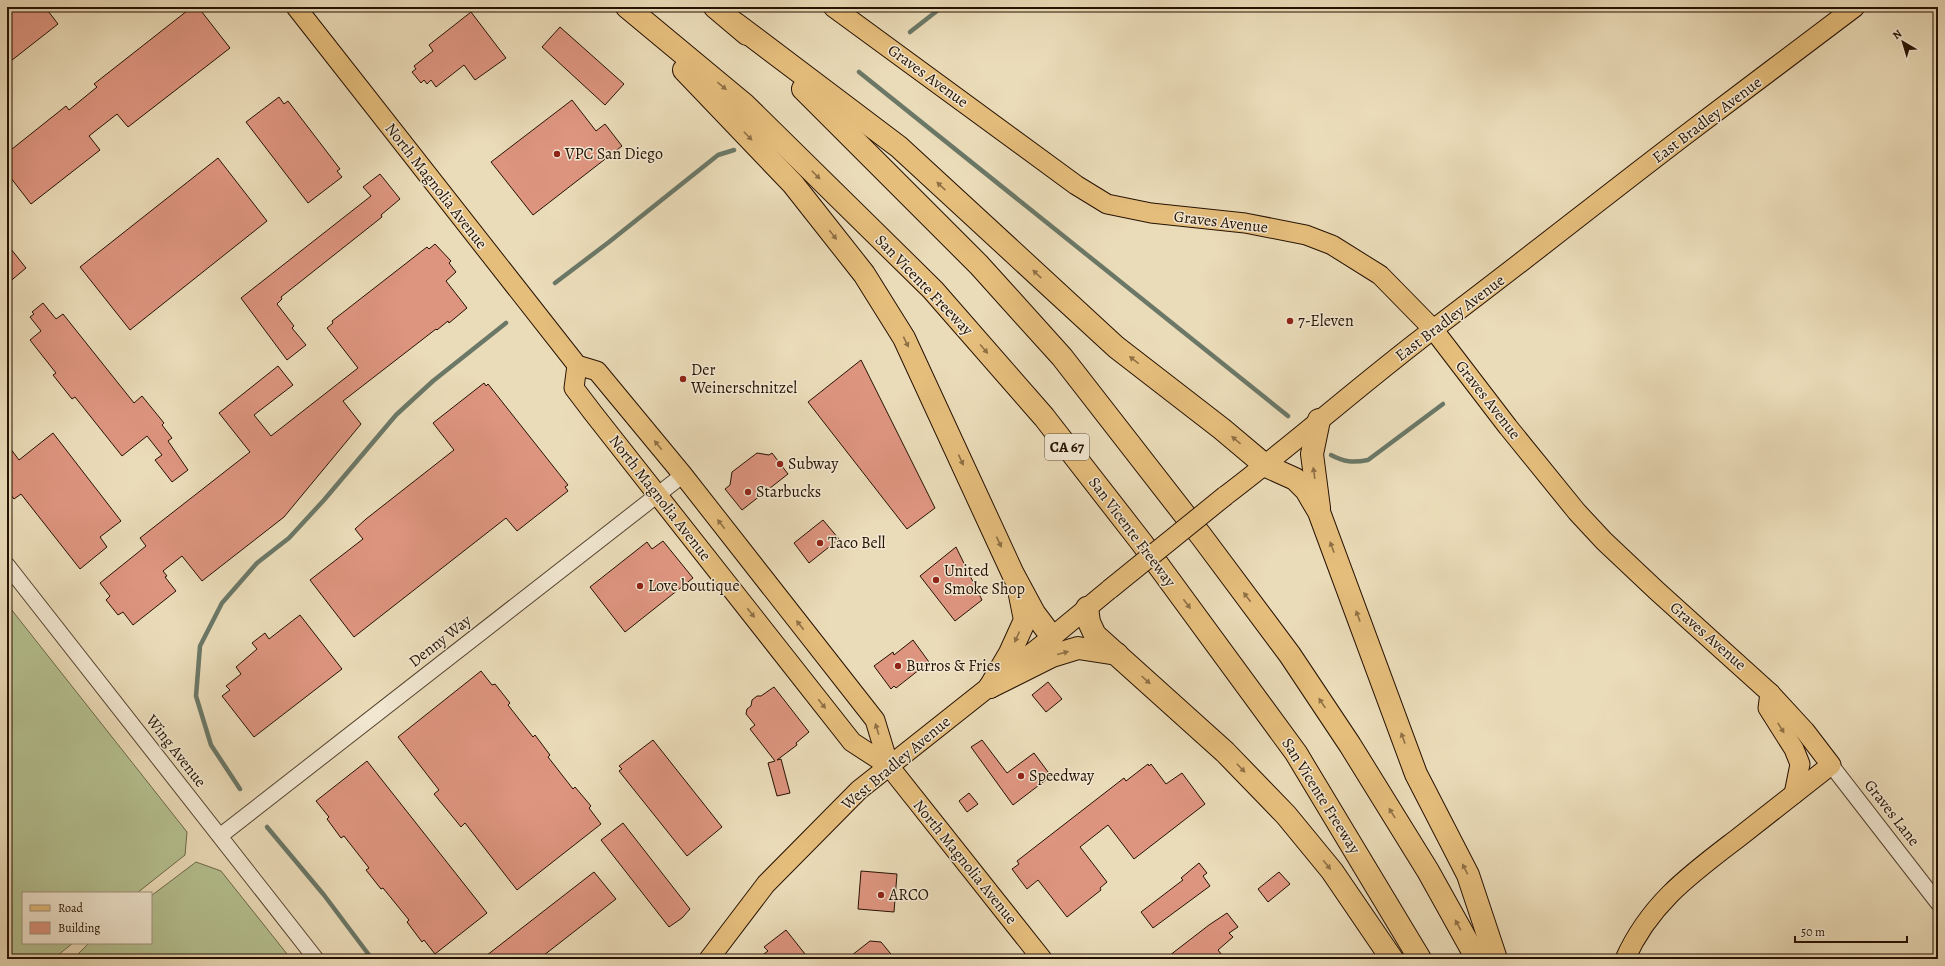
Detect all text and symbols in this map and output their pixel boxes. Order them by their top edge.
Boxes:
north arrow [1883,22,1923,62]
text: N [1889,26,1905,43]
street label: Graves Avenue [883,39,973,113]
street label: East Bradley Avenue [1648,72,1766,168]
one-way arrow [716,81,727,90]
street label: North Magnolia Avenue [380,118,492,254]
one-way arrow [743,132,752,141]
place label: VPC San Diego [564,143,663,165]
marker: VPC San Diego [552,149,562,159]
one-way arrow [811,170,821,180]
one-way arrow [936,181,946,191]
street label: Graves Avenue [1173,205,1269,239]
one-way arrow [828,229,837,240]
street label: San Vicente Freeway [870,230,979,341]
one-way arrow [1032,269,1042,278]
street label: East Bradley Avenue [1391,270,1509,366]
place label: 7-Eleven [1298,310,1354,332]
marker: 7-Eleven [1285,316,1295,326]
one-way arrow [903,336,909,348]
one-way arrow [980,344,989,354]
one-way arrow [1128,356,1139,365]
street label: Graves Avenue [1450,356,1526,444]
place label: Der Weinerschnitzel [690,359,797,399]
marker: Der Weinerschnitzel [678,374,688,384]
street label: North Magnolia Avenue [604,430,716,566]
road number: CA 67 [1045,434,1089,460]
one-way arrow [1231,436,1242,445]
one-way arrow [654,440,662,450]
place label: Subway [788,453,839,475]
one-way arrow [958,454,964,465]
marker: Subway [775,459,785,469]
one-way arrow [1311,467,1318,479]
street label: San Vicente Freeway [1083,472,1181,592]
place label: Starbucks [756,481,821,503]
marker: Starbucks [743,487,753,497]
one-way arrow [717,519,725,530]
place label: Taco Bell [828,532,886,554]
one-way arrow [996,536,1002,548]
marker: Taco Bell [815,538,825,548]
one-way arrow [1329,541,1335,553]
place label: United Smoke Shop [944,560,1025,600]
place label: Love boutique [648,575,740,597]
marker: United Smoke Shop [931,575,941,585]
marker: Love boutique [635,581,645,591]
one-way arrow [1243,592,1251,603]
street label: Graves Avenue [1665,597,1751,675]
one-way arrow [1183,599,1191,610]
one-way arrow [746,608,755,619]
street label: Denny Way [404,609,477,672]
one-way arrow [1354,609,1360,621]
one-way arrow [796,619,804,630]
one-way arrow [1014,632,1020,643]
one-way arrow [1057,649,1069,655]
place label: Burros & Fries [906,655,1000,677]
marker: Burros & Fries [893,661,903,671]
one-way arrow [1140,676,1151,685]
one-way arrow [1318,698,1326,708]
one-way arrow [818,699,826,710]
street label: Wing Avenue [140,709,211,792]
street label: West Bradley Avenue [836,711,955,816]
one-way arrow [874,722,880,734]
one-way arrow [1777,723,1785,733]
one-way arrow [1399,731,1405,743]
street label: San Vicente Freeway [1276,734,1366,859]
one-way arrow [1236,763,1246,773]
place label: Speedway [1029,765,1095,787]
marker: Speedway [1016,771,1026,781]
street label: Graves Lane [1859,775,1925,851]
street label: North Magnolia Avenue [908,795,1022,929]
one-way arrow [1388,807,1395,819]
one-way arrow [1323,860,1332,871]
one-way arrow [1462,864,1468,875]
place label: ARCO [888,884,929,906]
marker: ARCO [876,890,886,900]
legend [22,892,152,944]
text: Road [58,900,84,916]
scale bar [1795,918,1907,944]
one-way arrow [1454,919,1461,931]
text: Building [58,920,100,936]
text: 50 m [1801,924,1825,940]

